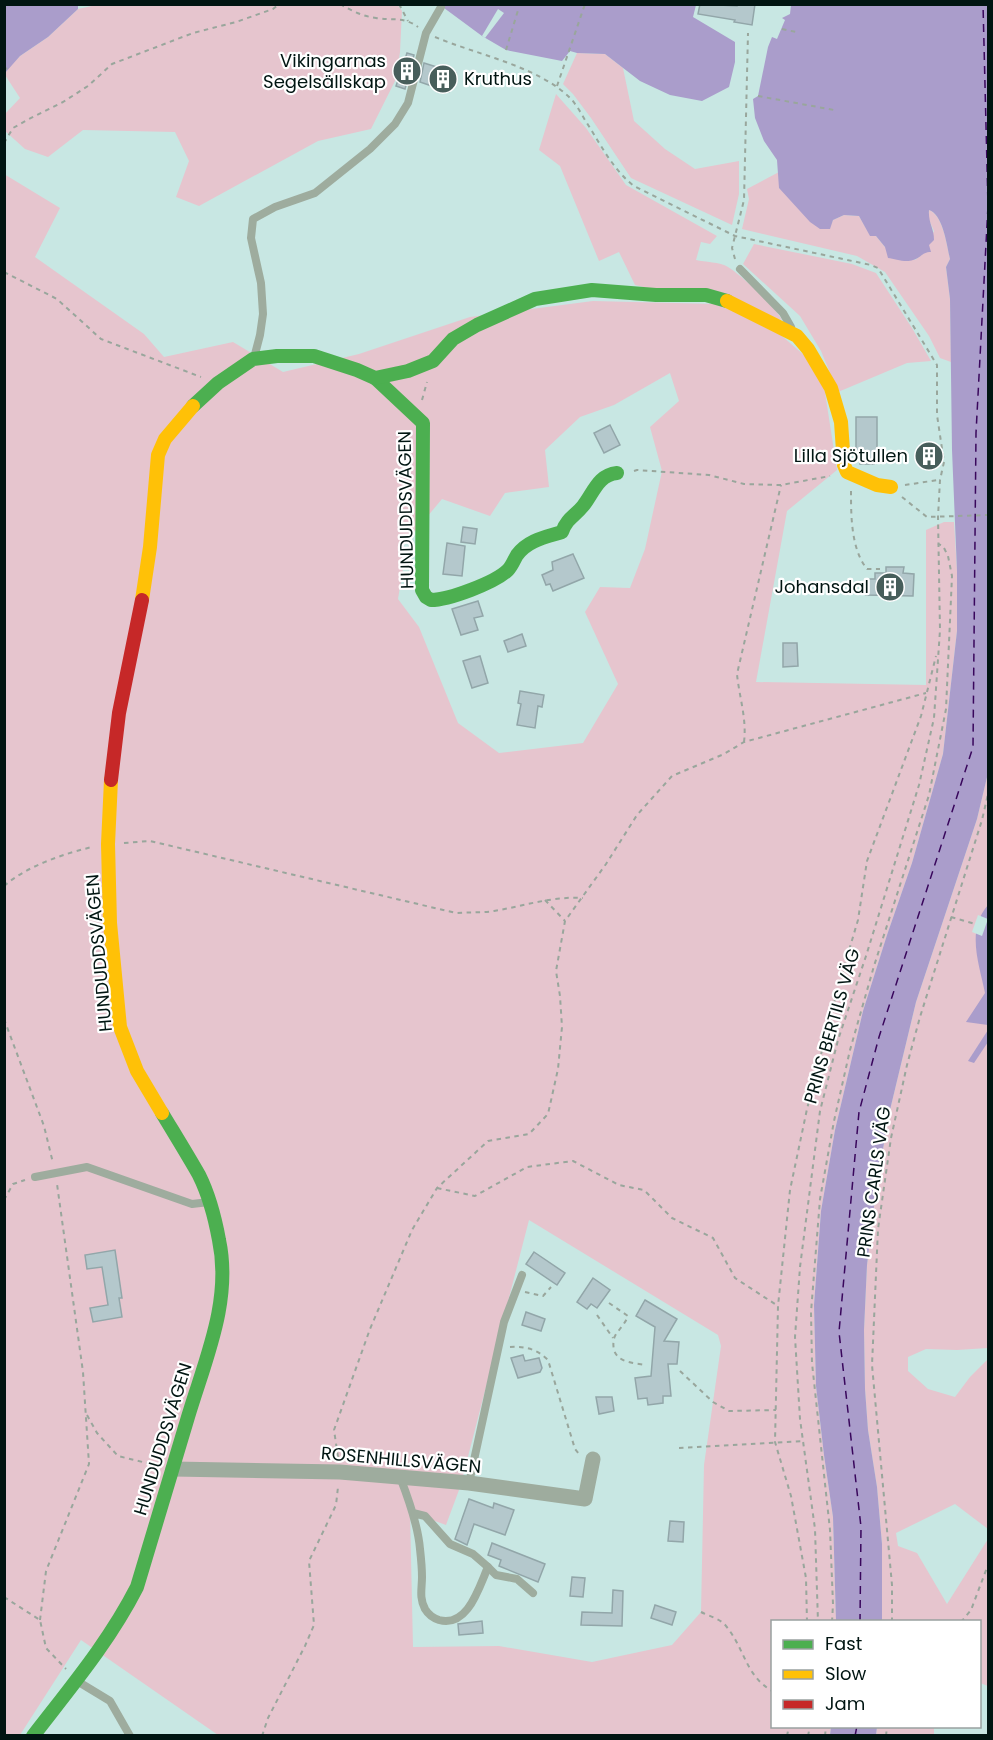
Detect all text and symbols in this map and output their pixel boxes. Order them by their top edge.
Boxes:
place label: Vikingarnas Segelsällskap [263,48,386,94]
building icon: Vikingarnas Segelsällskap [391,55,423,87]
building icon: Kruthus [427,63,459,95]
place label: Kruthus [464,66,532,91]
street label: HUNDUDDSVÄGEN [392,431,419,589]
building icon: Lilla Sjötullen [913,440,945,472]
place label: Lilla Sjötullen [794,443,908,468]
building icon: Johansdal [874,571,906,603]
place label: Johansdal [775,574,869,599]
street label: HUNDUDDSVÄGEN [79,873,118,1033]
street label: PRINS BERTILS VÄG [797,945,866,1107]
street label: PRINS CARLS VÄG [851,1105,896,1259]
street label: HUNDUDDSVÄGEN [127,1359,198,1518]
street label: ROSENHILLSVÄGEN [320,1440,482,1479]
legend [771,1620,981,1728]
text: Fast [825,1631,862,1656]
text: Slow [825,1661,867,1686]
text: Jam [825,1691,865,1716]

